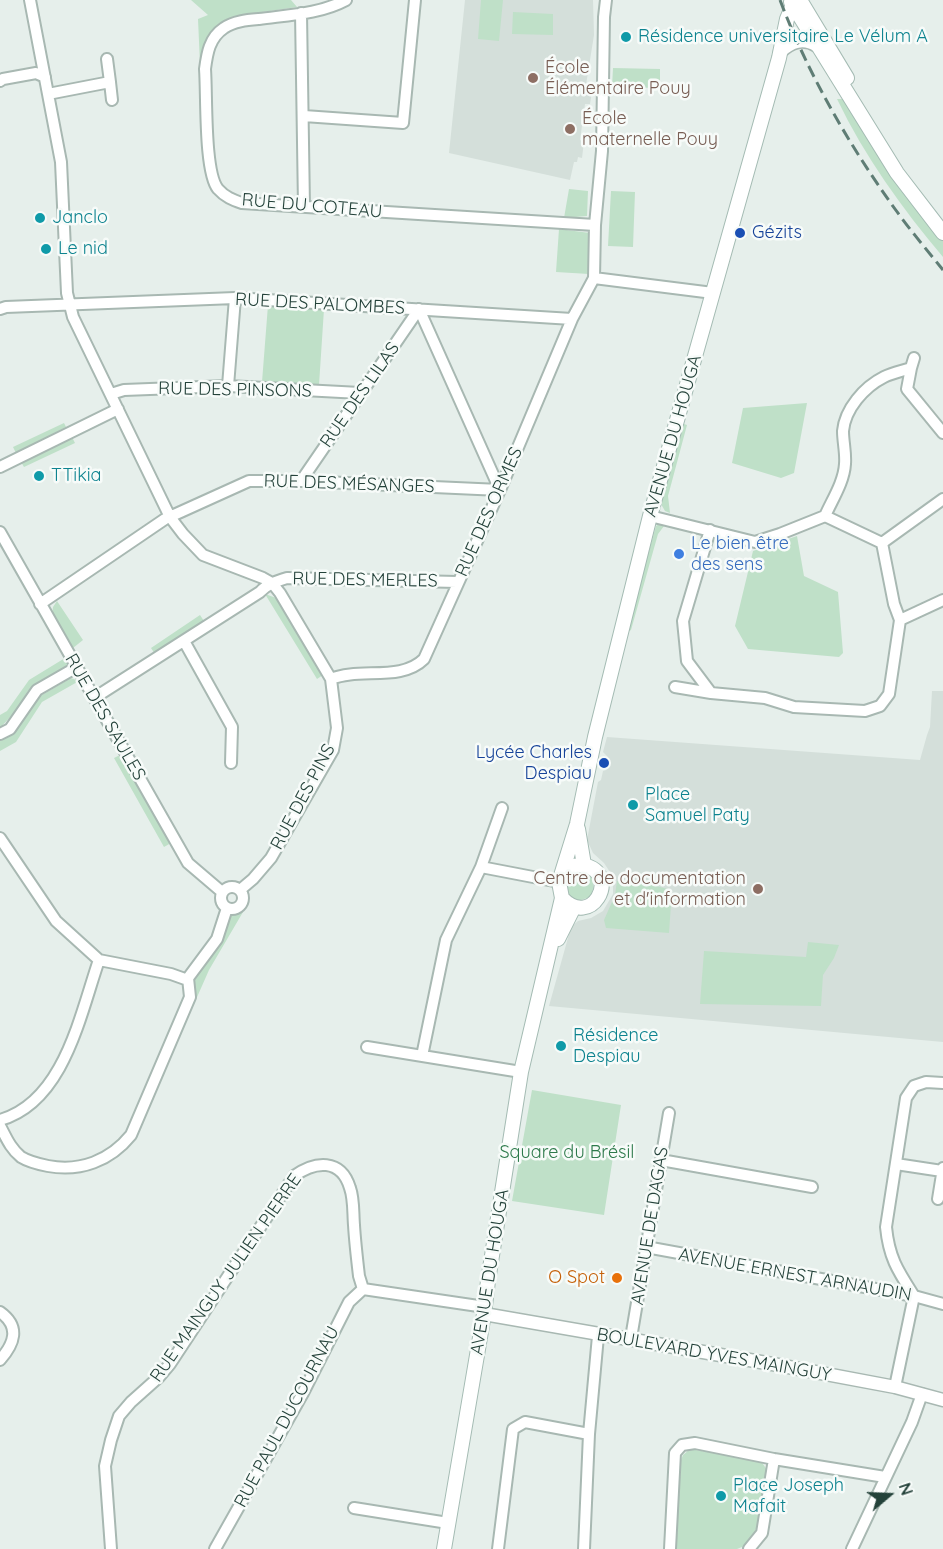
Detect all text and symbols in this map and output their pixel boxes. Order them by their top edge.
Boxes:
place label: Résidence universitaire Le Vélum A [638,26,928,48]
marker: Résidence universitaire Le Vélum A [619,30,633,44]
place label: École Élémentaire Pouy [545,57,691,100]
marker: École Élémentaire Pouy [526,71,540,85]
place label: École maternelle Pouy [582,108,718,150]
marker: École maternelle Pouy [563,122,577,136]
street label: RUE DU COTEAU [241,189,383,223]
place label: Janclo [52,207,108,229]
marker: Janclo [33,211,47,225]
place label: Gézits [752,222,802,244]
marker: Gézits [733,226,747,240]
place label: Le nid [58,238,108,260]
marker: Le nid [39,242,53,256]
street label: RUE DES PALOMBES [235,289,405,319]
street label: RUE DES LILAS [316,338,404,452]
street label: AVENUE DU HOUGA [640,352,706,520]
street label: RUE DES PINSONS [158,378,312,402]
street label: RUE DES ORMES [451,444,527,580]
place label: TTikia [51,465,102,487]
marker: TTikia [32,469,46,483]
street label: RUE DES MÉSANGES [263,470,435,498]
place label: Le bien être des sens [691,533,789,576]
marker: Le bien être des sens [672,547,686,561]
street label: RUE DES MERLES [292,568,438,592]
street label: RUE DES SAULES [60,650,150,784]
street label: RUE DES PINS [266,740,340,854]
place label: Lycée Charles Despiau [476,742,592,784]
marker: Lycée Charles Despiau [597,756,611,770]
place label: Place Samuel Paty [645,784,750,826]
marker: Place Samuel Paty [626,798,640,812]
place label: Centre de documentation et d'information [533,868,746,910]
marker: Centre de documentation et d'information [751,882,765,896]
place label: Résidence Despiau [573,1025,658,1068]
marker: Résidence Despiau [554,1039,568,1053]
park label: Square du Brésil [500,1142,634,1164]
street label: AVENUE DE DAGAS [627,1145,673,1307]
street label: RUE MAINGUY JULIEN PIERRE [146,1170,306,1386]
street label: AVENUE DU HOUGA [466,1187,514,1357]
street label: AVENUE ERNEST ARNAUDIN [677,1244,913,1306]
place label: O Spot [548,1267,605,1289]
marker: O Spot [610,1271,624,1285]
street label: RUE PAUL DUCOURNAU [230,1323,344,1511]
street label: BOULEVARD YVES MAINGUY [595,1324,833,1386]
north arrow [859,1465,919,1525]
place label: Place Joseph Mafait [733,1475,844,1518]
text: N [895,1480,917,1498]
marker: Place Joseph Mafait [714,1489,728,1503]

